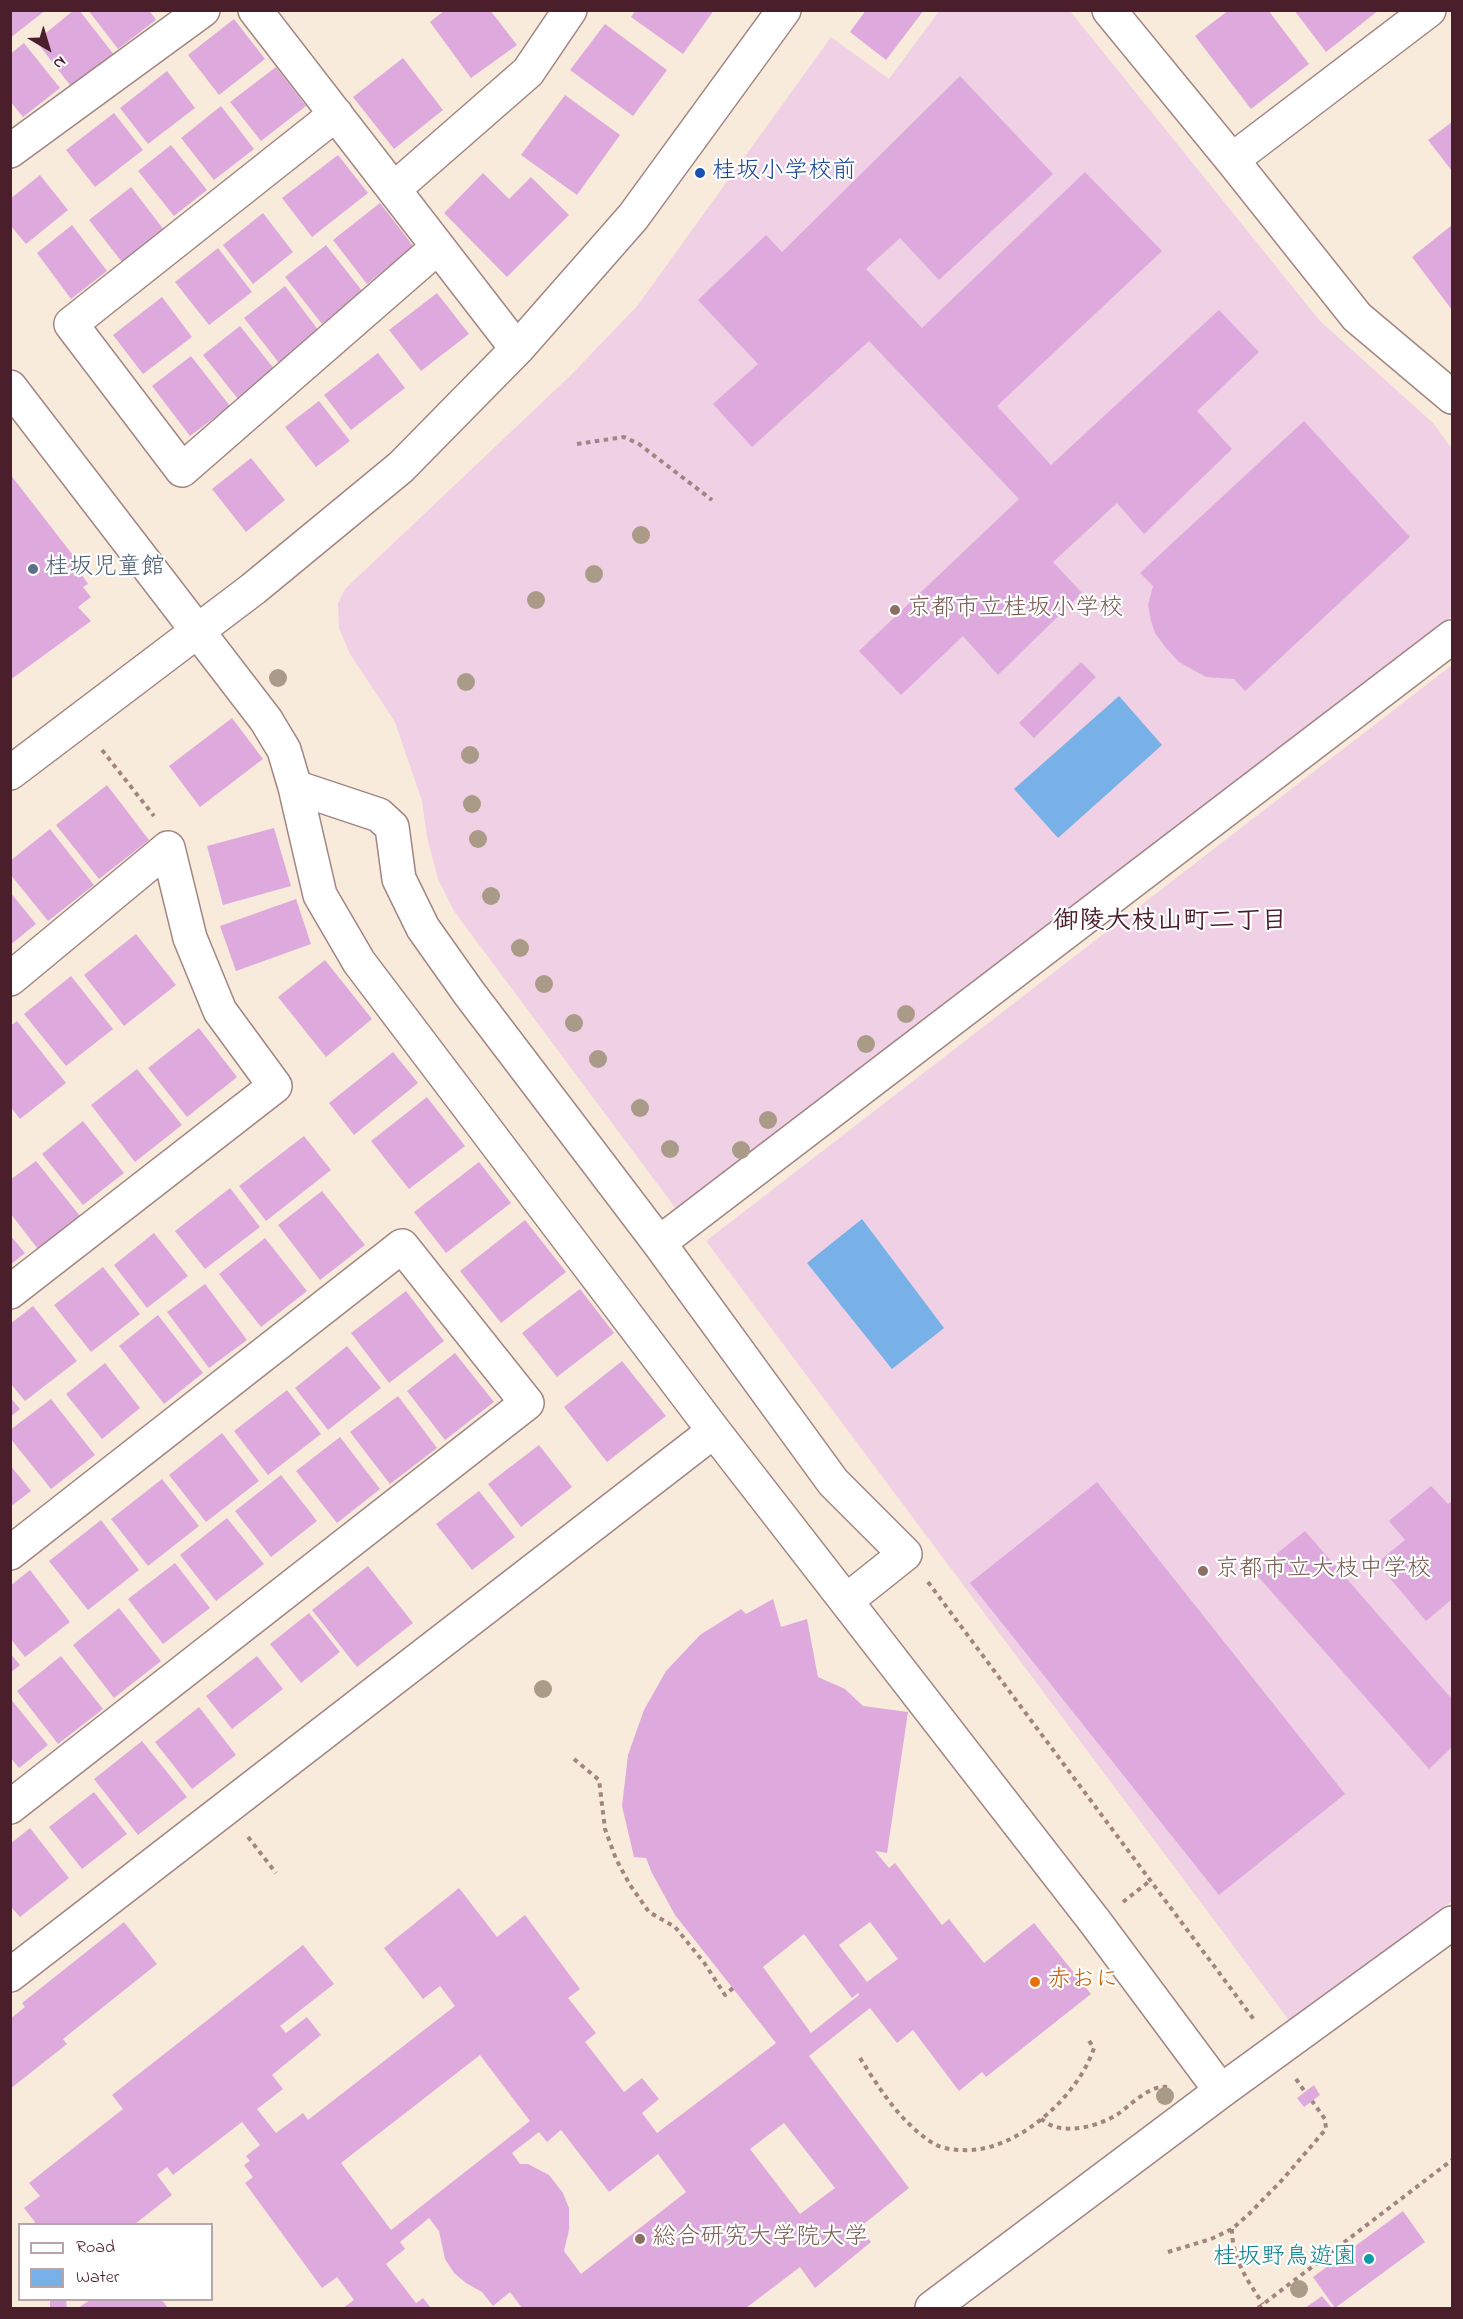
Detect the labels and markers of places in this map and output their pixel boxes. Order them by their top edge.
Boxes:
place label: 桂坂小学校前 [712,159,856,187]
marker: 桂坂小学校前 [693,166,707,180]
place label: 桂坂児童館 [45,555,165,583]
marker: 桂坂児童館 [26,562,40,576]
place label: 京都市立桂坂小学校 [907,596,1123,624]
marker: 京都市立桂坂小学校 [888,603,902,617]
place label: 京都市立大枝中学校 [1215,1557,1431,1585]
marker: 京都市立大枝中学校 [1196,1564,1210,1578]
place label: 赤おに [1047,1968,1119,1996]
marker: 赤おに [1028,1975,1042,1989]
place label: 総合研究大学院大学 [652,2225,868,2253]
marker: 総合研究大学院大学 [633,2232,647,2246]
place label: 桂坂野鳥遊園 [1213,2245,1357,2273]
marker: 桂坂野鳥遊園 [1362,2252,1376,2266]

